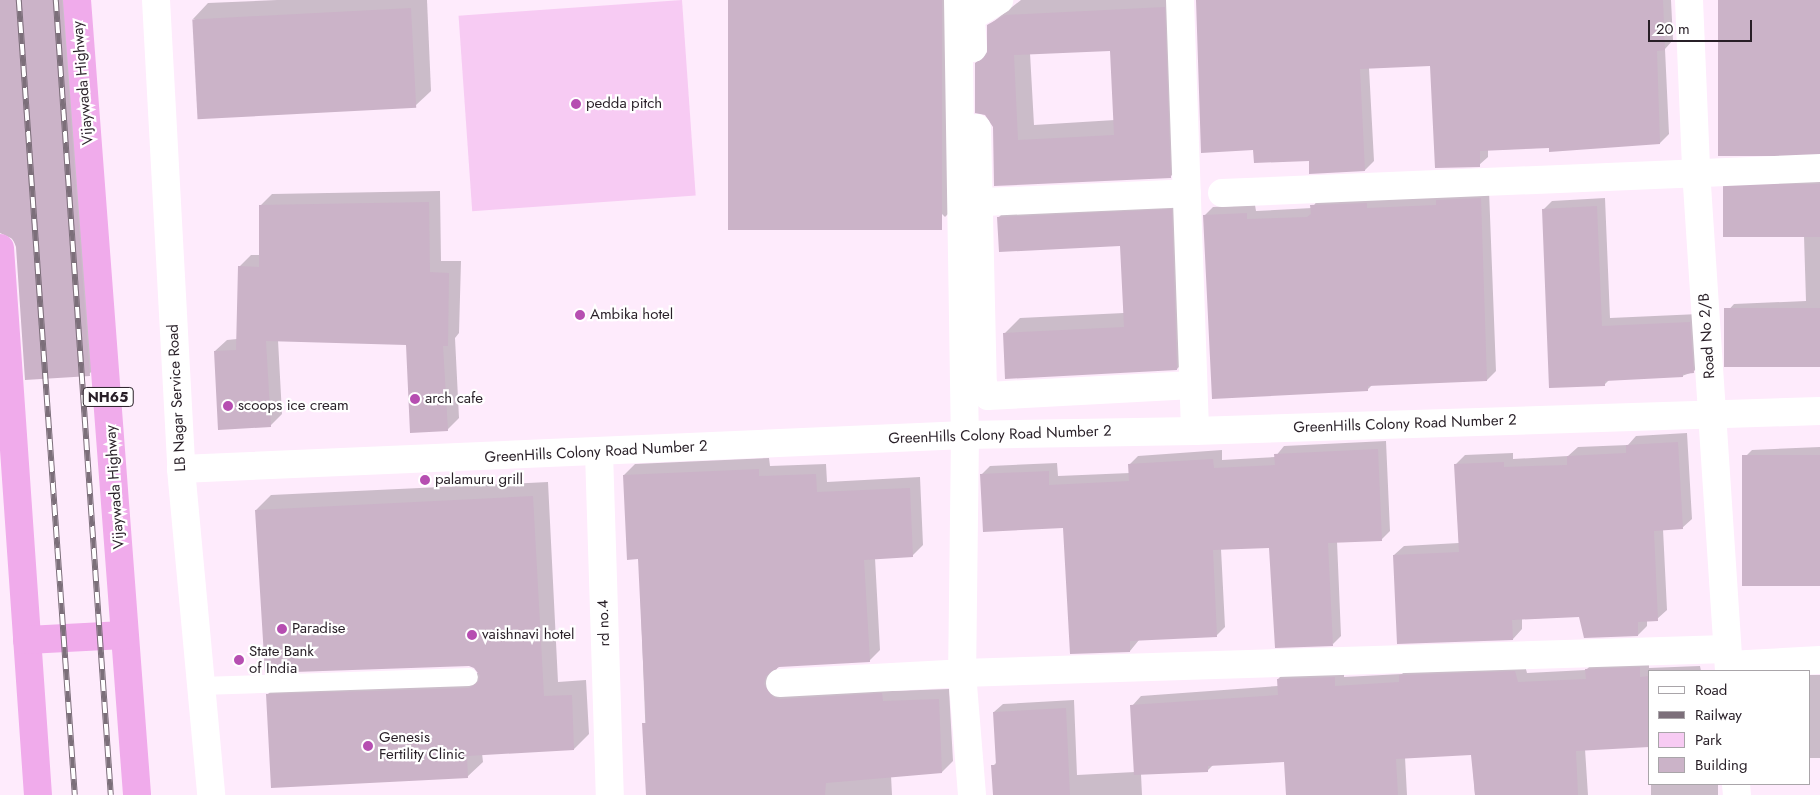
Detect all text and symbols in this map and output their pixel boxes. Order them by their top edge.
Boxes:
scale bar [1650,10,1754,42]
text: 20 m [1656,18,1690,40]
street label: Vijaywada Highway [69,20,97,146]
place label: pedda pitch [586,95,662,113]
marker: pedda pitch [570,98,582,110]
street label: Road No 2/B [1695,293,1719,379]
place label: Ambika hotel [590,306,673,324]
marker: Ambika hotel [574,309,586,321]
street label: LB Nagar Service Road [164,324,190,472]
road number: NH65 [82,386,134,408]
place label: arch cafe [425,390,483,408]
marker: arch cafe [409,393,421,405]
place label: scoops ice cream [238,397,349,415]
marker: scoops ice cream [222,400,234,412]
street label: GreenHills Colony Road Number 2 [1293,411,1517,437]
street label: GreenHills Colony Road Number 2 [888,422,1112,448]
street label: Vijaywada Highway [102,424,128,550]
street label: GreenHills Colony Road Number 2 [484,437,708,467]
place label: palamuru grill [435,471,523,489]
marker: palamuru grill [419,474,431,486]
street label: rd no.4 [594,599,614,647]
place label: Paradise [292,620,346,638]
marker: Paradise [276,623,288,635]
place label: vaishnavi hotel [482,626,574,644]
marker: vaishnavi hotel [466,629,478,641]
place label: State Bank of India [249,642,314,677]
marker: State Bank of India [233,654,245,666]
legend [1648,670,1810,785]
text: Road [1695,679,1727,701]
text: Railway [1695,704,1742,726]
place label: Genesis Fertility Clinic [379,728,465,763]
text: Park [1695,729,1722,751]
marker: Genesis Fertility Clinic [361,739,375,753]
text: Building [1695,754,1747,776]

